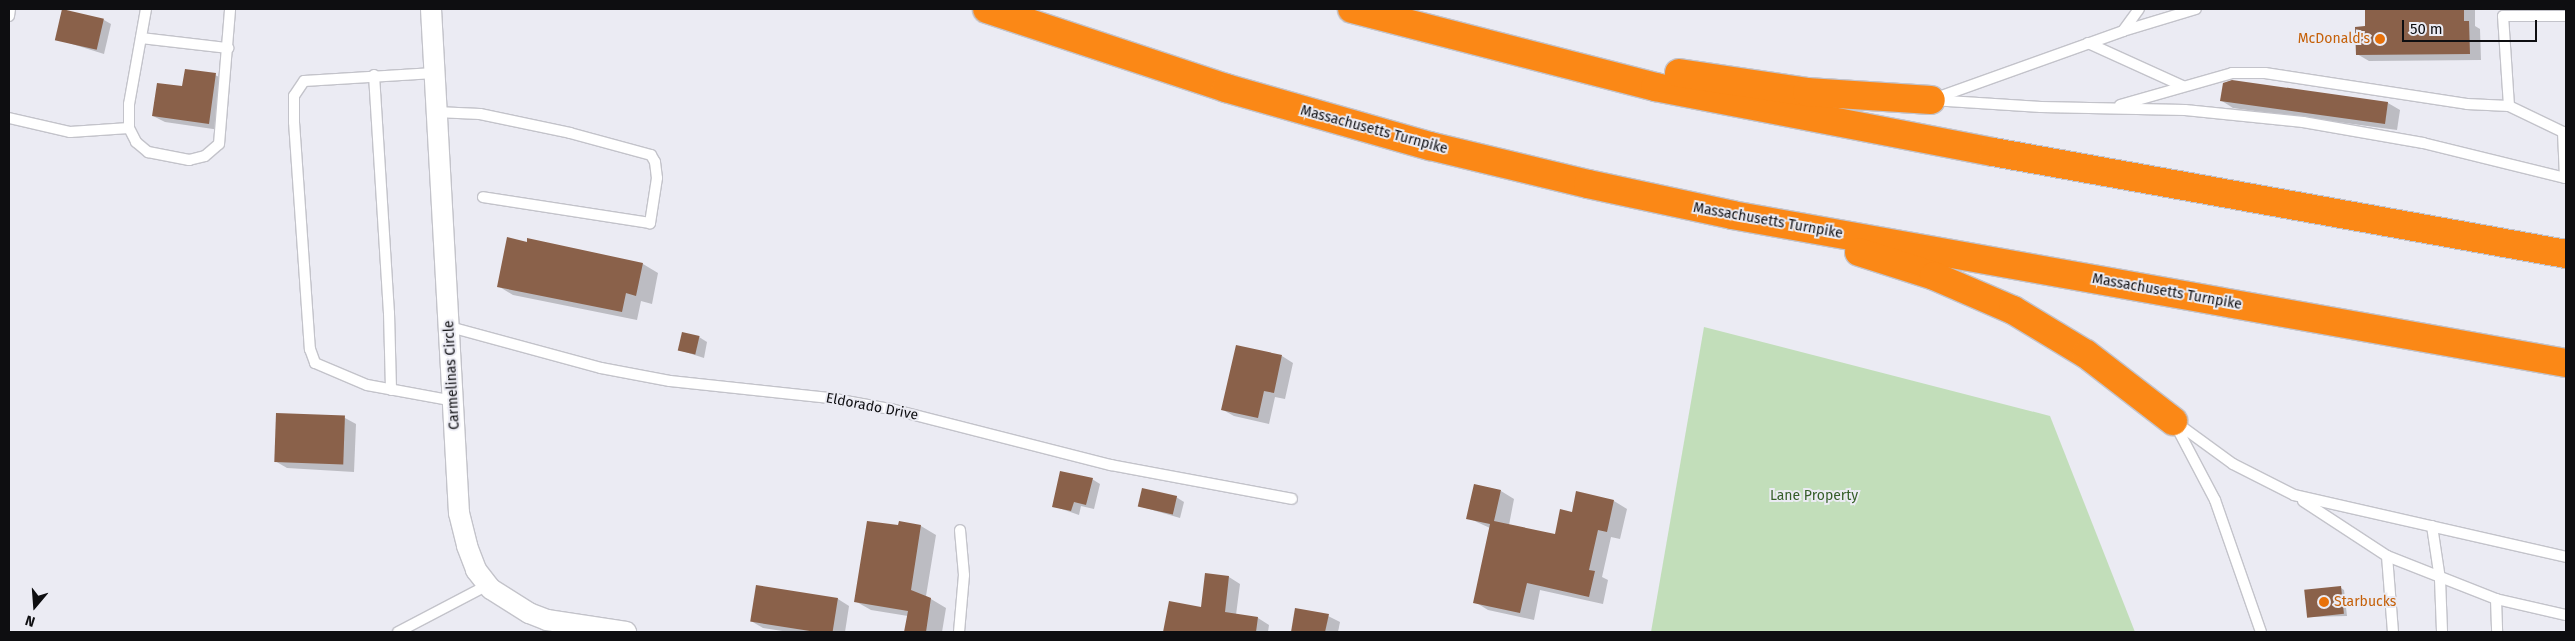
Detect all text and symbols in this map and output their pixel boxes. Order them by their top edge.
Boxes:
scale bar [2405,10,2540,42]
text: 50 m [2410,20,2443,38]
place label: McDonald's [2298,31,2370,47]
marker: McDonald's [2374,33,2386,45]
street label: Massachusetts Turnpike [1299,102,1449,158]
street label: Massachusetts Turnpike [1692,200,1844,242]
street label: Massachusetts Turnpike [2091,271,2243,313]
street label: Carmelinas Circle [441,320,463,430]
street label: Eldorado Drive [824,390,920,424]
park label: Lane Property [1770,488,1858,504]
north arrow [10,581,60,631]
place label: Starbucks [2334,594,2396,610]
marker: Starbucks [2318,596,2330,608]
text: N [23,611,37,630]

